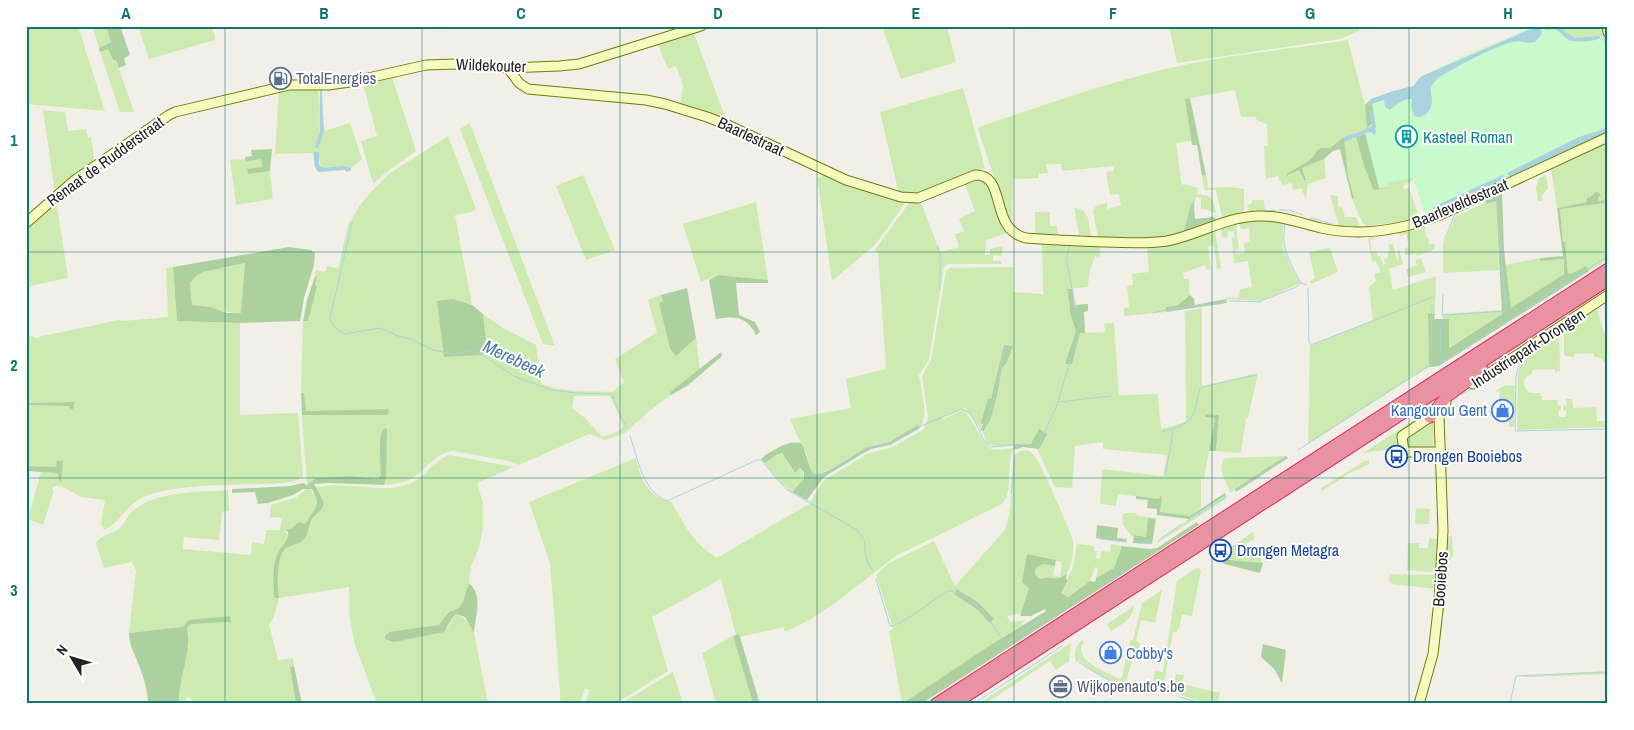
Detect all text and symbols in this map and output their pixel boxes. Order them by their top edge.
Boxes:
text: A [121,2,131,24]
text: B [319,2,329,24]
text: C [516,2,526,24]
text: D [713,2,723,24]
text: E [912,2,921,24]
text: F [1109,2,1117,24]
text: G [1305,2,1315,24]
text: H [1503,2,1513,24]
street label: Wildekouter [456,53,527,77]
fuel station icon: TotalEnergies [268,66,292,90]
place label: TotalEnergies [296,67,376,89]
street label: Renaat de Rudderstraat [42,111,168,211]
street label: Baarlestraat [714,111,788,161]
building icon: Kasteel Roman [1395,125,1419,149]
place label: Kasteel Roman [1423,126,1513,148]
text: 1 [10,129,18,151]
street label: Baarleveldestraat [1409,173,1512,233]
street label: Industriepark-Drongen [1467,303,1589,393]
water label: Merebeek [479,333,550,384]
text: 2 [10,354,18,376]
shop icon: Kangourou Gent [1491,398,1515,422]
place label: Kangourou Gent [1391,399,1487,421]
bus stop icon: Drongen Booiebos [1385,444,1409,468]
place label: Drongen Booiebos [1413,445,1522,467]
bus stop icon: Drongen Metagra [1209,538,1233,562]
place label: Drongen Metagra [1237,539,1340,561]
street label: Booiebos [1427,551,1453,607]
text: 3 [10,579,18,601]
north arrow [48,632,98,682]
text: N [52,641,71,659]
shop icon: Cobby's [1098,641,1122,665]
place label: Cobby's [1126,642,1173,664]
office icon: Wijkopenauto's.be [1049,674,1073,698]
place label: Wijkopenauto's.be [1077,675,1185,697]

